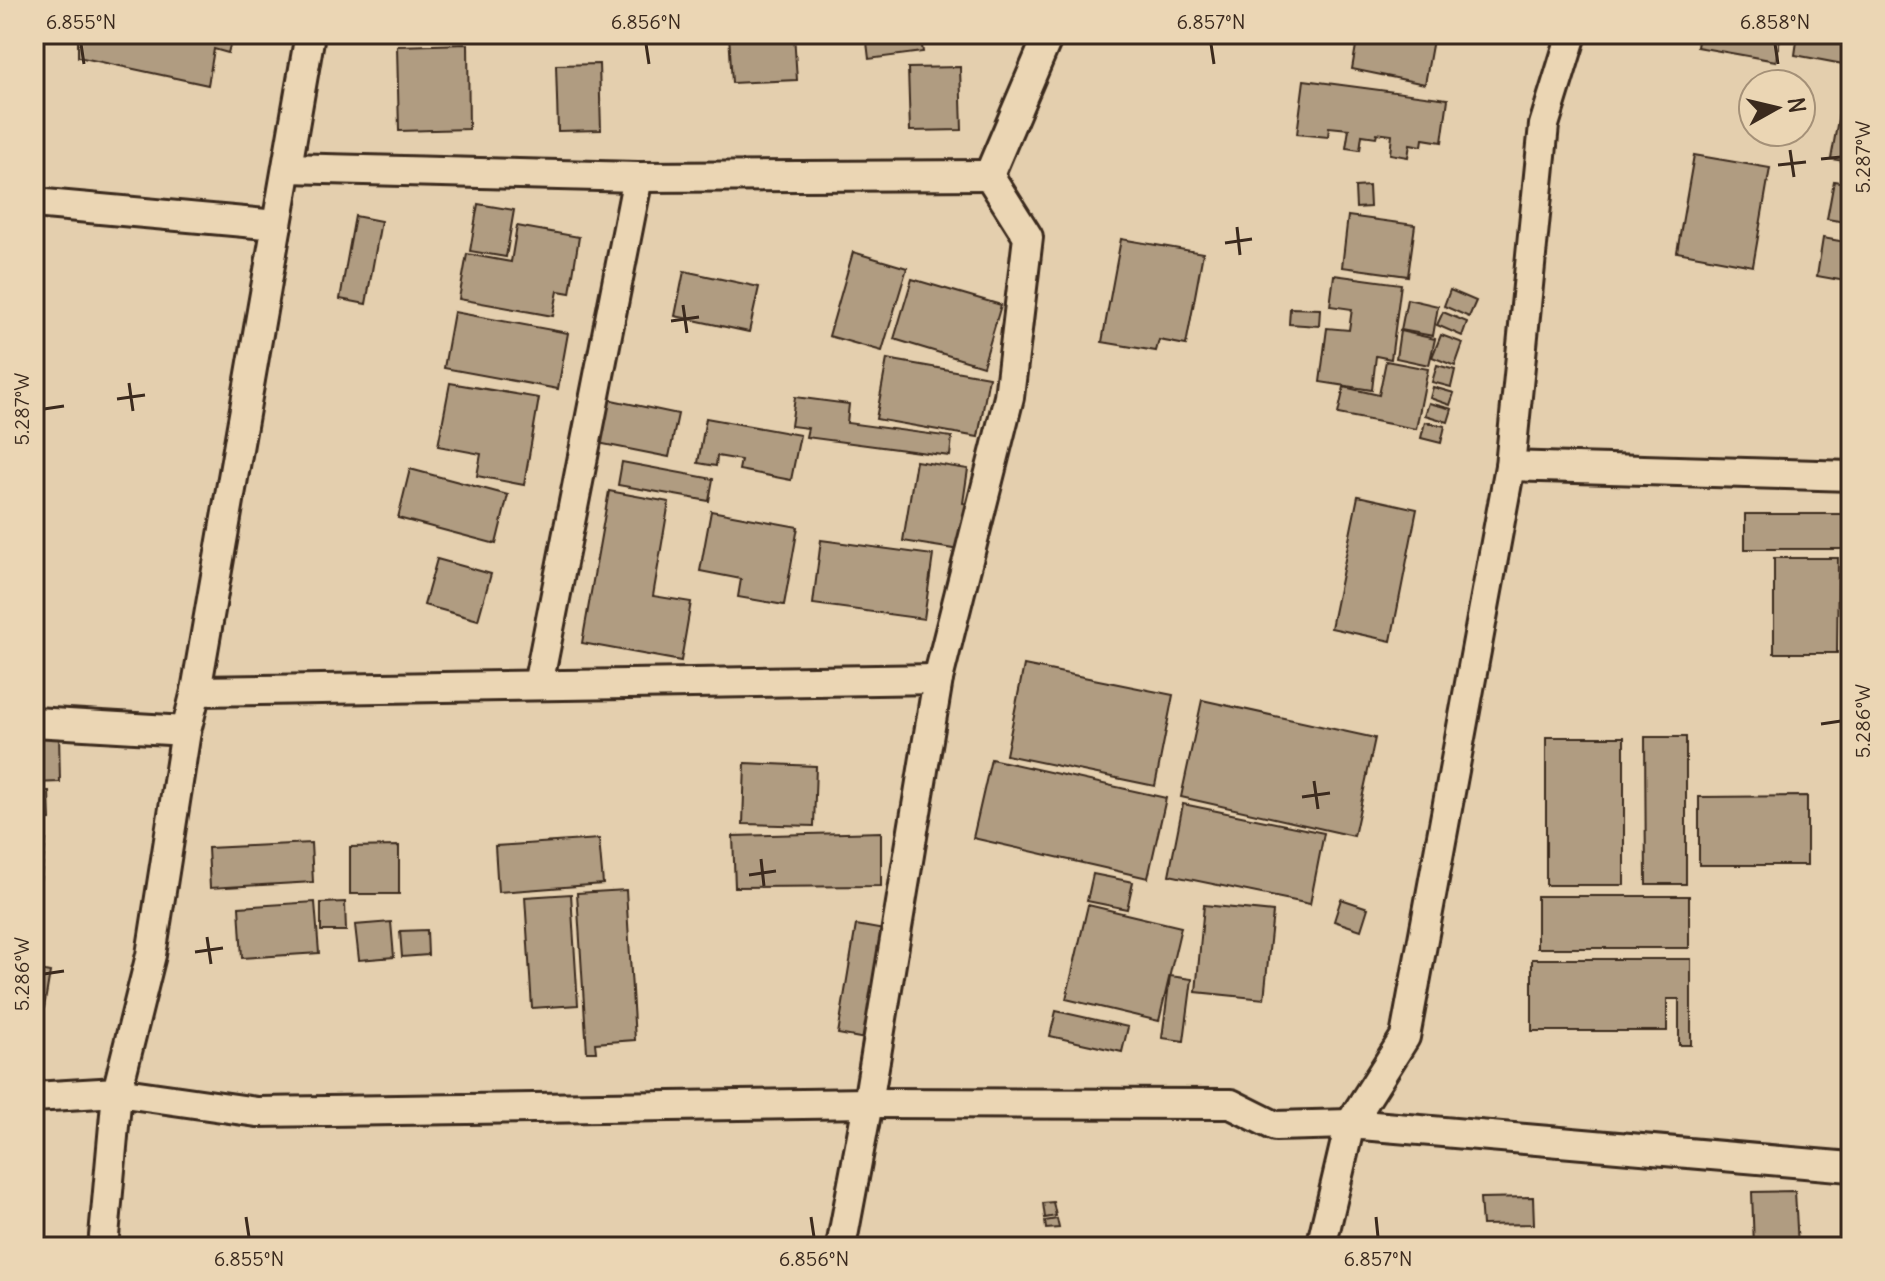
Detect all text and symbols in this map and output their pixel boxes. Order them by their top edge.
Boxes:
text: 6.855°N [46,9,116,34]
text: 6.856°N [611,9,681,34]
text: 6.857°N [1177,9,1246,34]
text: 6.858°N [1740,9,1810,34]
north arrow [1737,68,1817,148]
text: N [1782,96,1812,115]
text: 5.287°W [1850,121,1875,193]
text: 5.287°W [9,373,34,445]
text: 5.286°W [1850,684,1875,758]
text: 5.286°W [9,937,34,1011]
text: 6.855°N [214,1246,284,1271]
text: 6.856°N [779,1246,849,1271]
text: 6.857°N [1344,1246,1413,1271]

